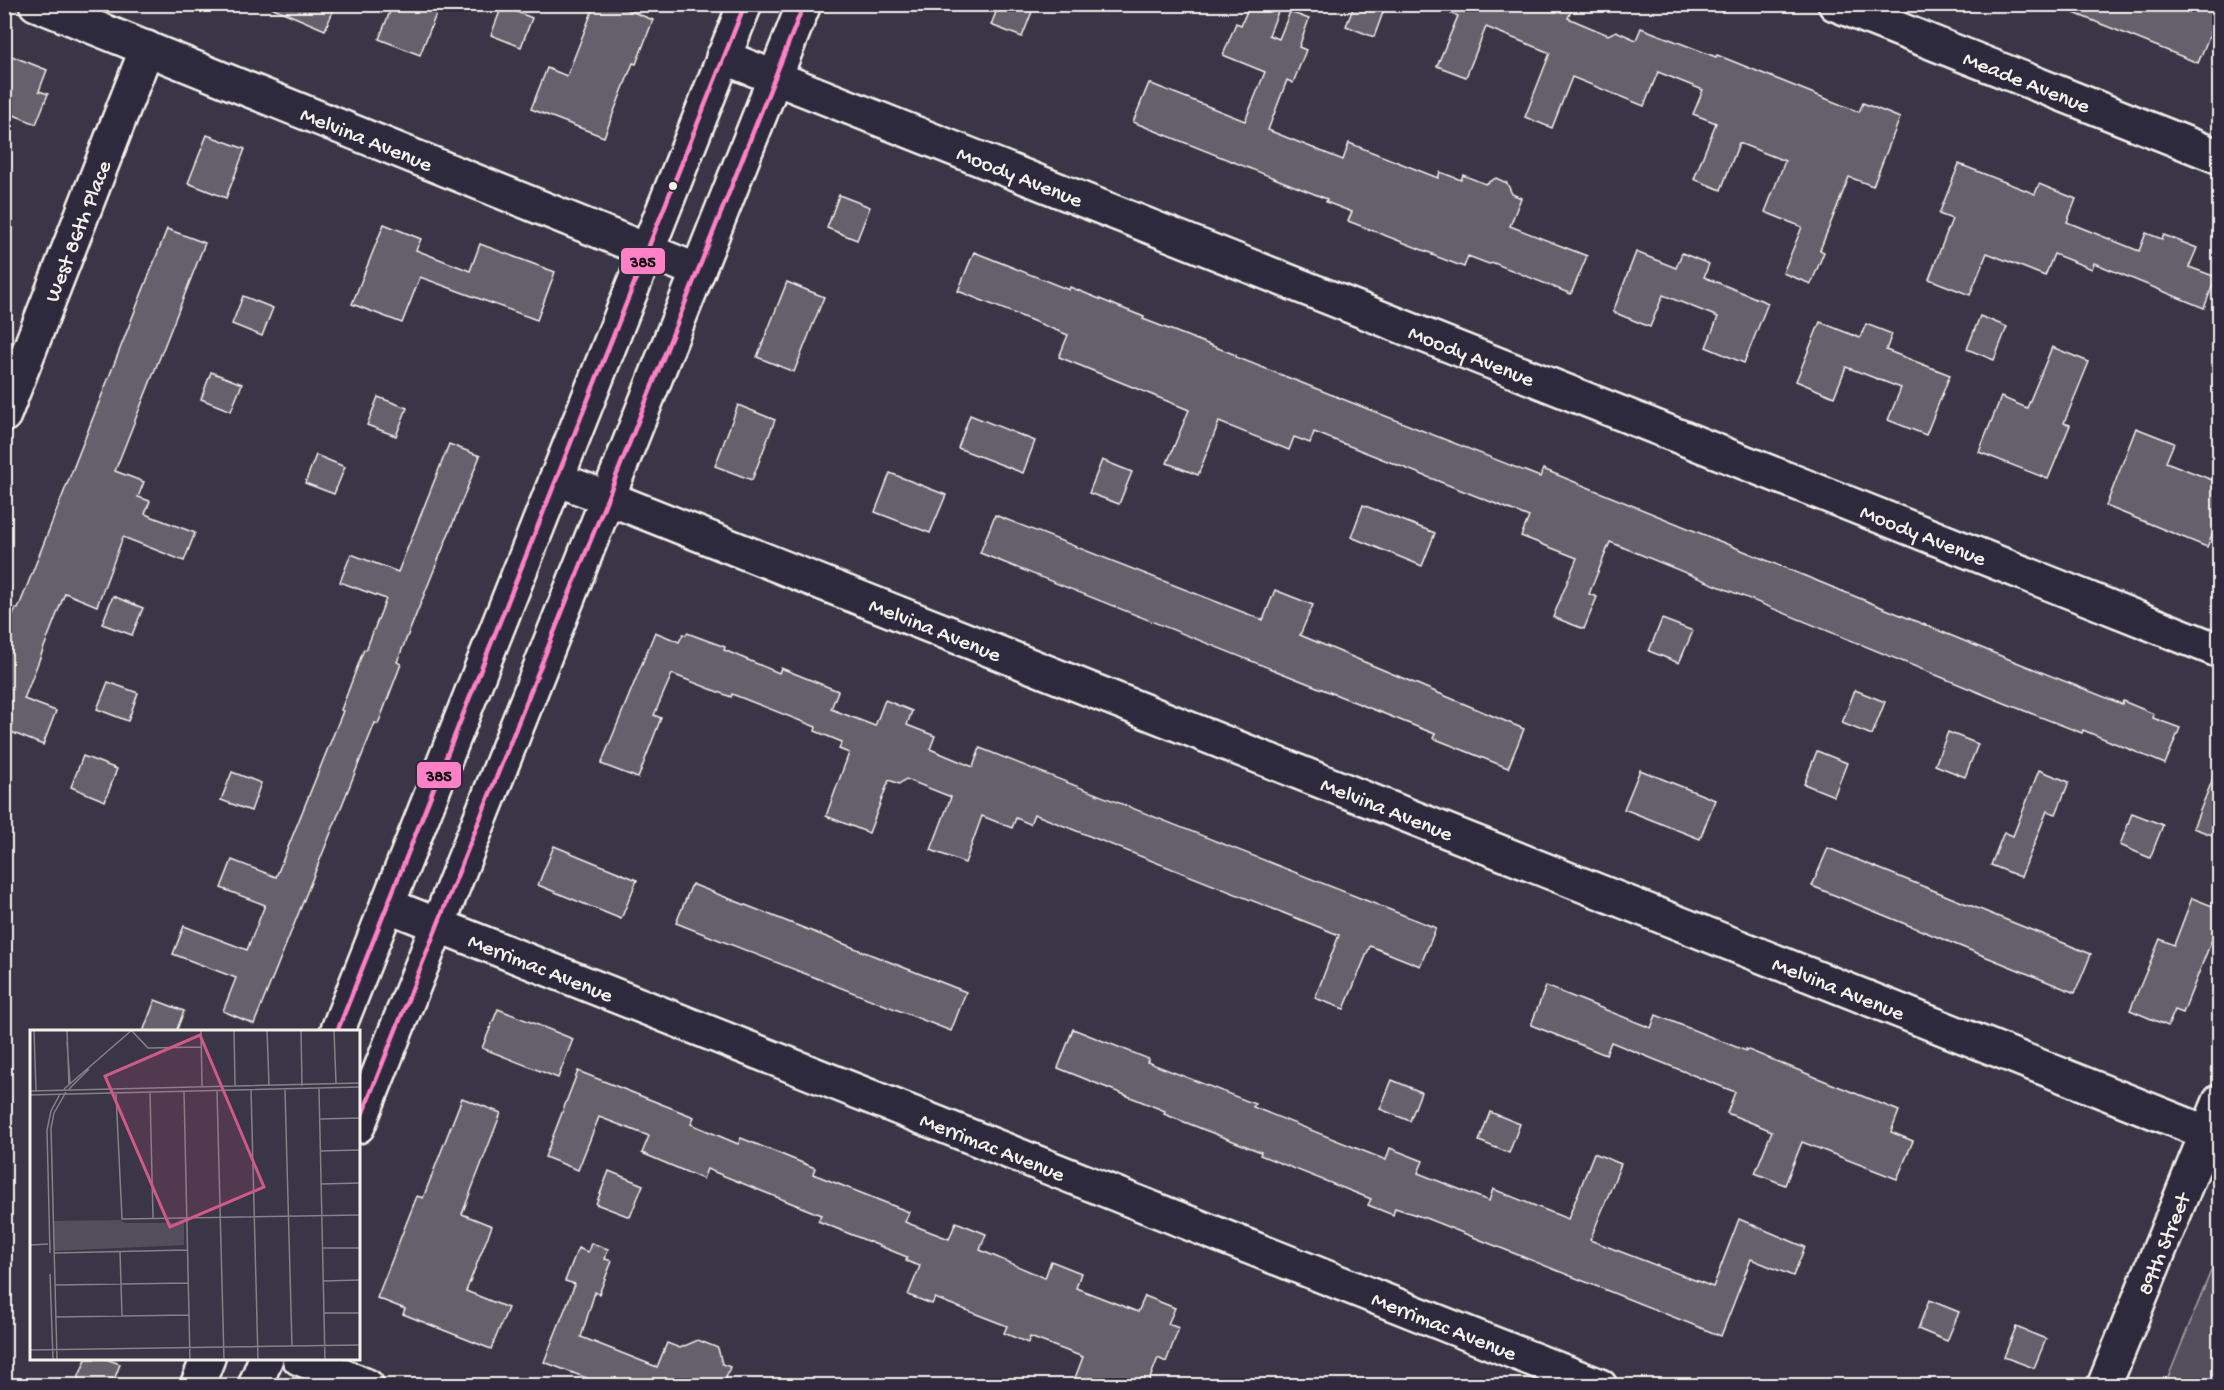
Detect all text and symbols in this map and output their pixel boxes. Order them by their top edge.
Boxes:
street label: Meade Avenue [1959,47,2094,121]
street label: Melvina Avenue [296,103,436,180]
street label: Moody Avenue [952,142,1086,216]
street label: West 86th Place [40,157,119,306]
unlabelled marker [667,180,679,192]
line badge: 385 [620,247,666,275]
text: 385 [629,255,656,274]
street label: Moody Avenue [1404,321,1538,395]
street label: Moody Avenue [1856,501,1990,574]
street label: Melvina Avenue [864,594,1005,670]
line badge: 385 [416,761,462,789]
text: 385 [425,769,452,788]
street label: Melvina Avenue [1316,773,1456,849]
street label: Merrimac Avenue [464,929,617,1011]
street label: Melvina Avenue [1768,953,1908,1029]
inset map [30,1030,360,1360]
street label: Merrimac Avenue [915,1109,1068,1190]
street label: 89th Street [2133,1188,2199,1300]
street label: Merrimac Avenue [1367,1288,1520,1369]

